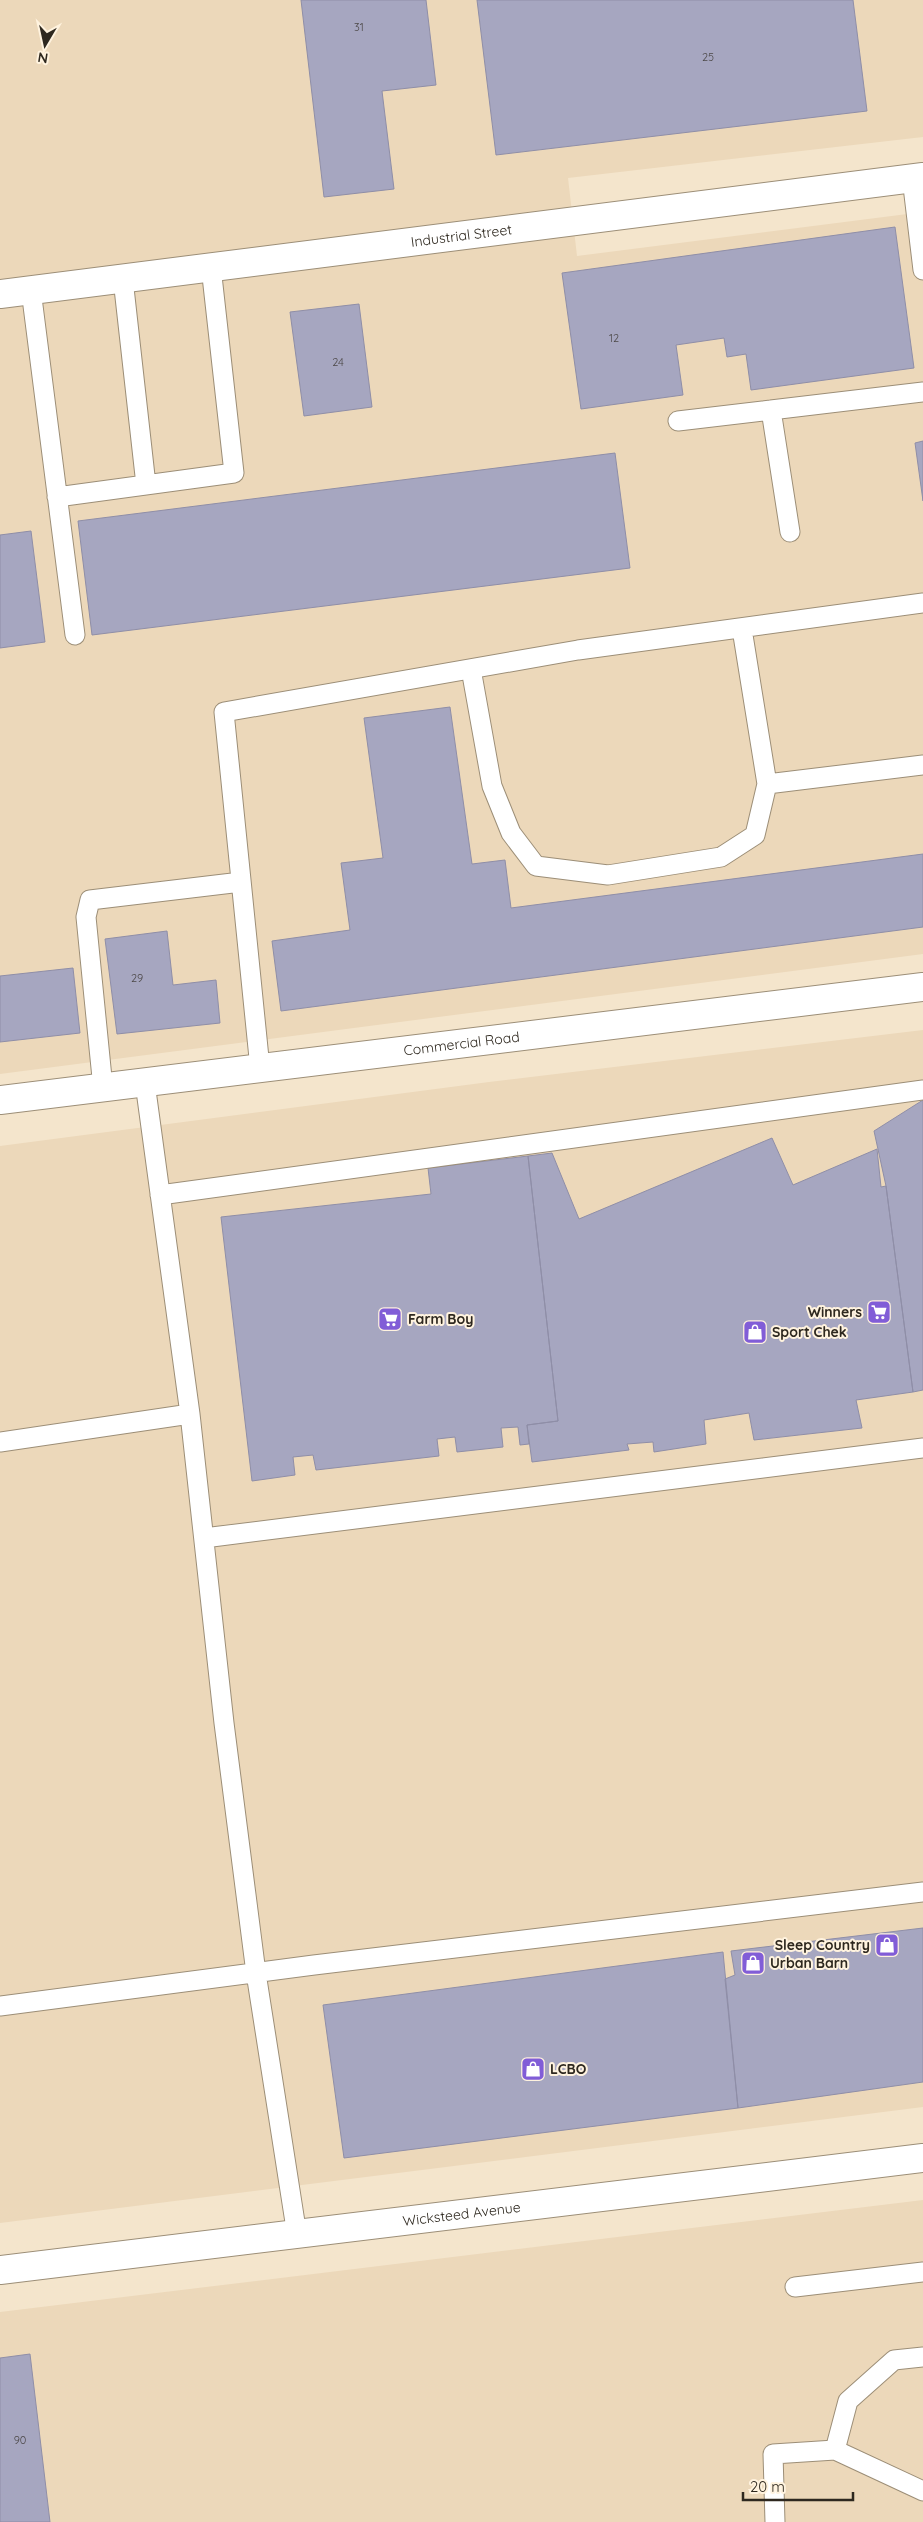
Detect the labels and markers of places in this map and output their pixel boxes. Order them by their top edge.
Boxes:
supermarket icon: Winners [866,1299,892,1325]
place label: Winners [808,1303,862,1321]
supermarket icon: Farm Boy [377,1306,403,1332]
place label: Farm Boy [408,1310,473,1328]
shop icon: Sport Chek [742,1319,768,1345]
place label: Sport Chek [772,1323,847,1341]
shop icon: Sleep Country [874,1932,900,1958]
place label: Sleep Country [775,1936,870,1954]
shop icon: Urban Barn [740,1950,766,1976]
place label: Urban Barn [770,1954,848,1972]
shop icon: LCBO [520,2056,546,2082]
place label: LCBO [550,2060,587,2078]

